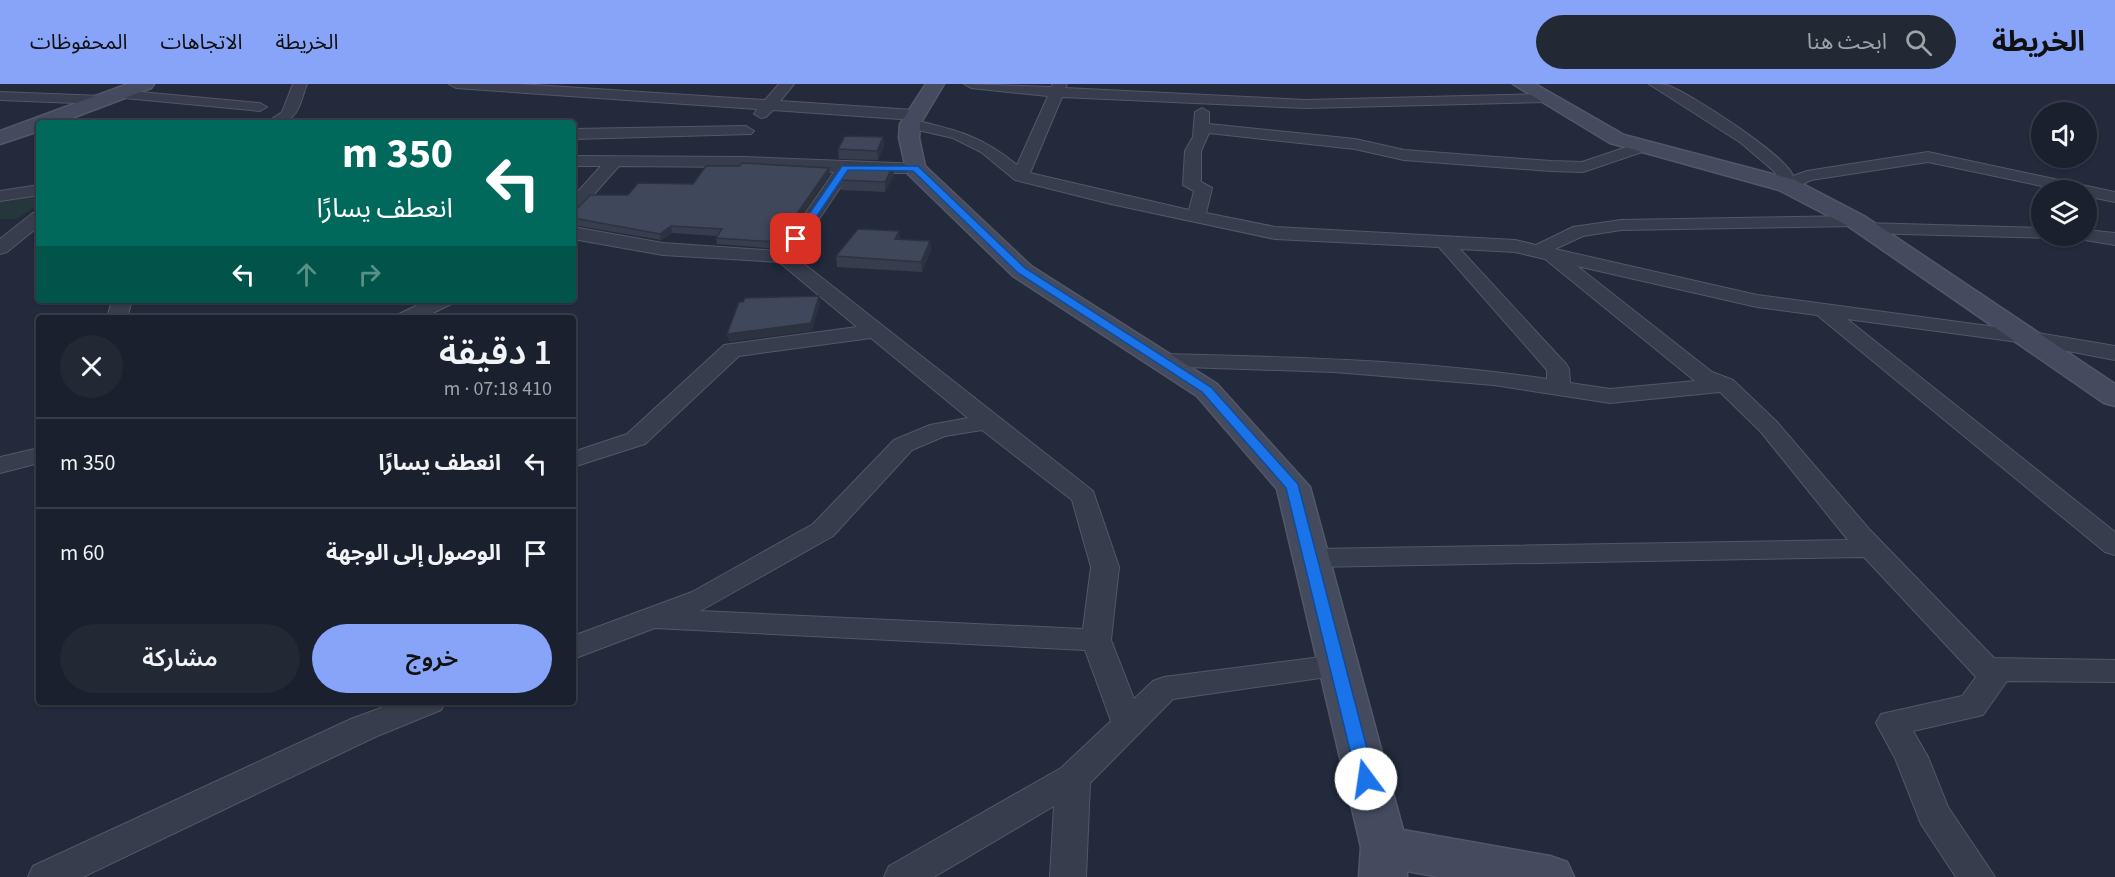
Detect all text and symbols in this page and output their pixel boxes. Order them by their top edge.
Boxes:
search box [1536,15,1956,69]
text: الخريطة [1992,22,2085,62]
text: ابحث هنا [1807,26,1887,58]
icon: search [1902,26,1935,59]
text: المحفوظات [30,27,127,57]
text: الاتجاهات [160,27,242,57]
text: الخريطة [275,27,338,57]
map controls [2031,102,2097,246]
button: sound [2031,102,2097,168]
text: 350 m [342,124,453,184]
icon: left [474,144,552,222]
button: layers [2031,180,2097,246]
text: انعطف يسارًا [316,189,453,228]
pin [770,213,821,264]
icon: arrive [779,222,812,255]
icon: left [227,258,260,291]
icon: ahead [290,258,323,291]
icon: right [353,258,386,291]
text: 1 دقيقة [439,327,552,378]
button: close [60,335,123,398]
text: 410 m · 07:18 [444,375,552,403]
text: 350 m [60,447,115,479]
text: انعطف يسارًا [378,447,501,479]
icon: left [519,447,552,480]
text: 60 m [60,537,105,569]
text: الوصول إلى الوجهة [326,537,501,569]
icon: arrive [519,537,552,570]
button: مشاركة [60,624,300,693]
button: خروج [312,624,552,693]
position arrow [1334,747,1398,811]

